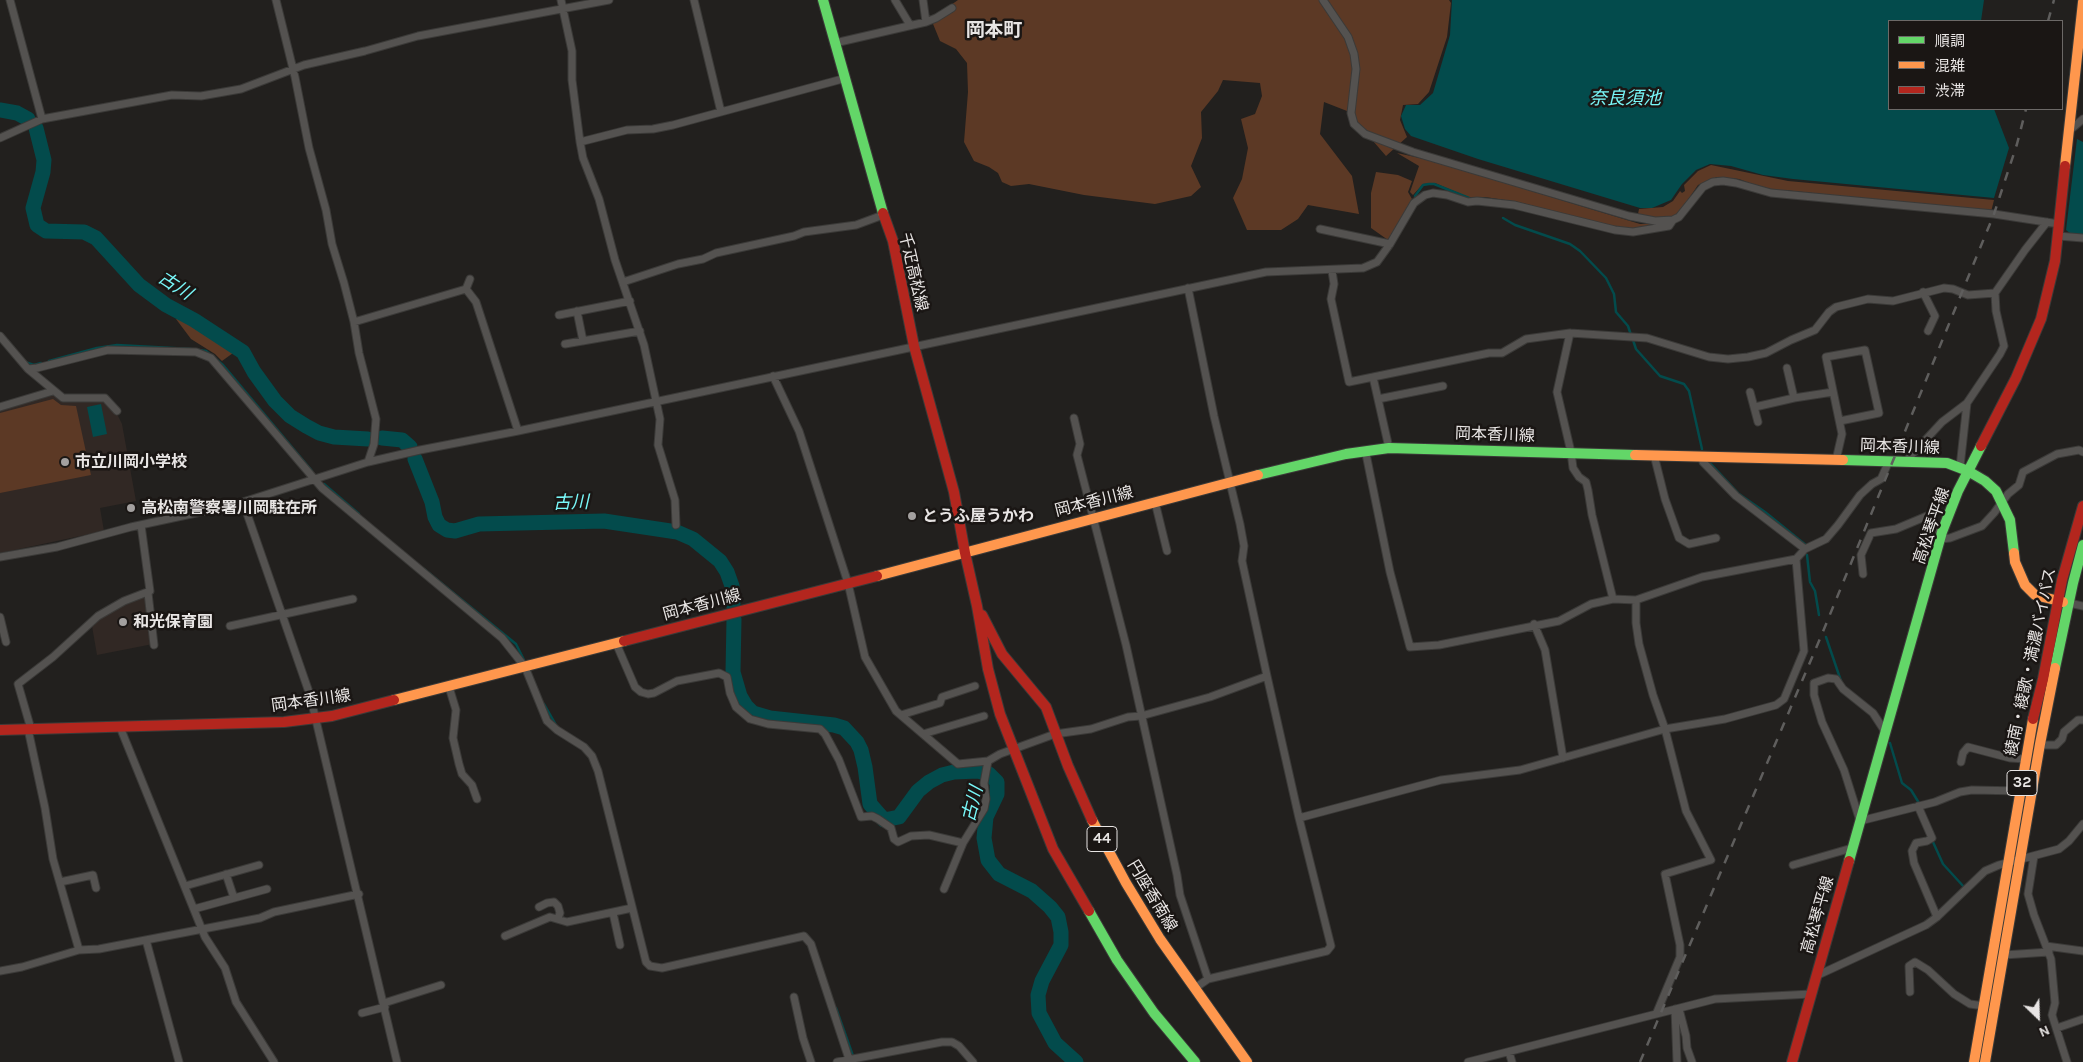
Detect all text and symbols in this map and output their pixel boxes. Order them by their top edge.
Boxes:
district label: 岡本町 [966,20,1022,42]
legend [1888,20,2063,110]
text: 順調 [1935,32,1965,50]
text: 混雑 [1935,57,1965,75]
text: 渋滞 [1935,82,1965,100]
water label: 奈良須池 [1589,88,1661,110]
street label: 千疋高松線 [895,231,931,313]
water label: 古川 [154,267,196,305]
street label: 岡本香川線 [1455,424,1535,446]
street label: 岡本香川線 [1860,436,1940,458]
place label: 市立川岡小学校 [75,452,187,472]
marker: 市立川岡小学校 [59,456,71,468]
street label: 岡本香川線 [1053,483,1135,521]
street label: 高松琴平線 [1910,485,1954,567]
water label: 古川 [553,492,589,514]
place label: 高松南警察署川岡駐在所 [141,498,317,518]
marker: 高松南警察署川岡駐在所 [125,502,137,514]
place label: とうふ屋うかわ [922,506,1034,526]
marker: とうふ屋うかわ [906,510,918,522]
street label: 綾南・綾歌・満濃バイパス [2002,566,2060,758]
street label: 岡本香川線 [661,585,743,625]
place label: 和光保育園 [133,612,213,632]
marker: 和光保育園 [117,616,129,628]
street label: 岡本香川線 [270,686,352,716]
road number: 32 [2007,770,2037,796]
water label: 古川 [958,784,988,824]
road number: 44 [1087,826,1117,852]
street label: 円座香南線 [1123,857,1181,935]
street label: 高松琴平線 [1798,874,1838,956]
north arrow [2013,992,2063,1042]
text: N [2036,1021,2052,1041]

